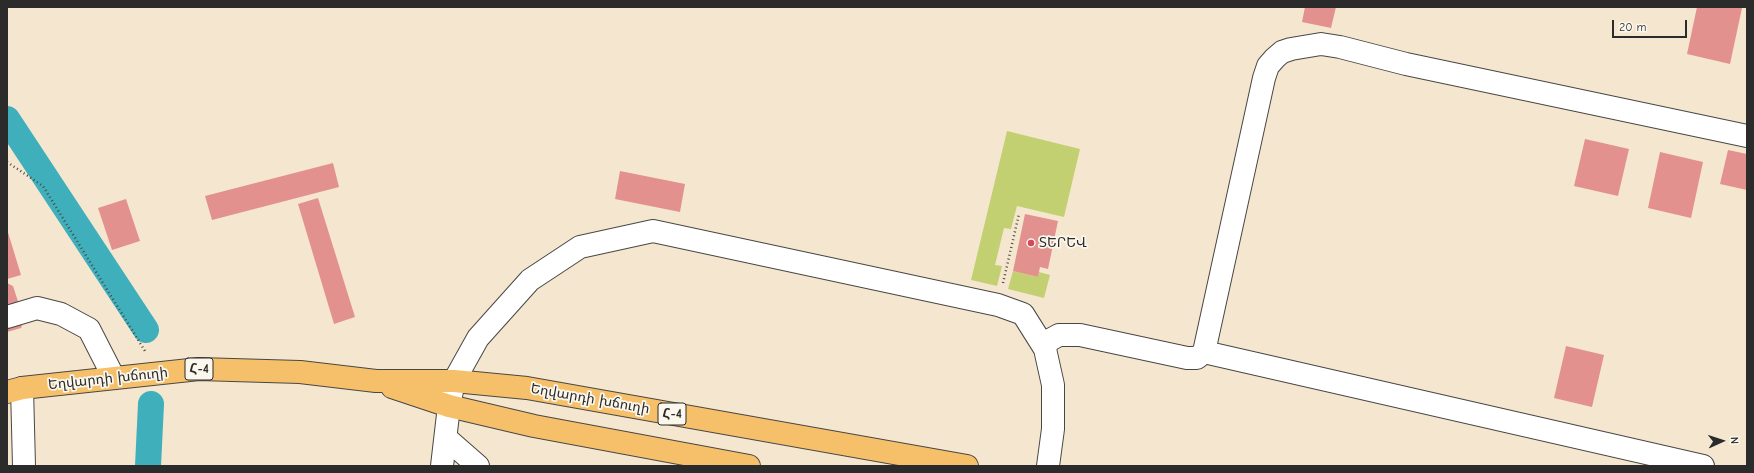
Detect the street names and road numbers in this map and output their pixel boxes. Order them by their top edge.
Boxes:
road number: Հ-4 [185,358,213,380]
street label: Եղվարդի խճուղի [47,364,169,394]
street label: Եղվարդի խճուղի [529,380,651,418]
road number: Հ-4 [658,403,686,425]

